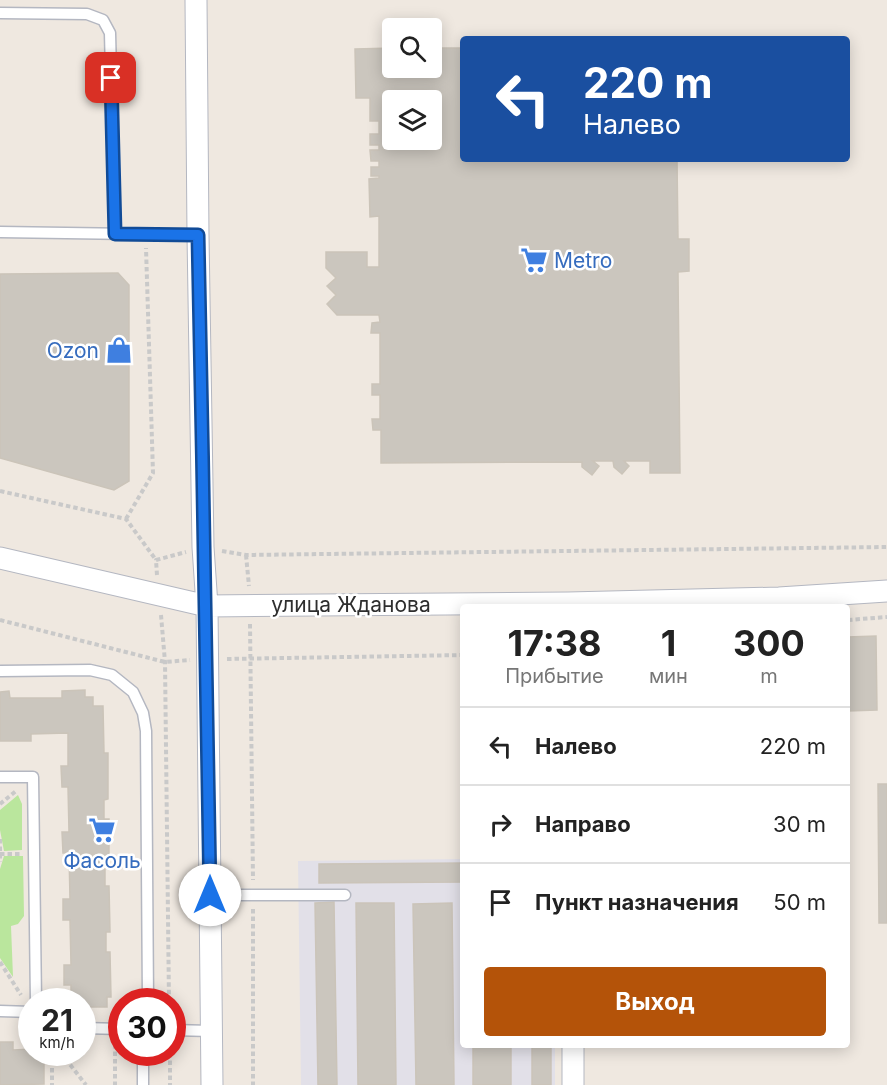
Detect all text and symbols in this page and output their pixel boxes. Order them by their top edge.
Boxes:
map controls [382,18,442,150]
button: search [382,18,442,78]
pin [85,52,136,103]
text: 220 m [583,57,713,108]
icon: left [484,60,562,138]
icon: arrive [94,61,127,94]
button: layers [382,90,442,150]
text: Налево [583,108,681,141]
supermarket icon: Metro [519,245,549,275]
place label: Metro [554,248,612,273]
shop icon: Ozon [104,335,134,365]
place label: Ozon [47,338,99,363]
street label: улица Жданова [271,592,431,617]
text: 17:38 [507,621,601,665]
text: 1 [661,621,676,665]
text: 300 [733,621,805,665]
text: Прибытие [505,664,604,688]
text: мин [649,664,688,688]
text: m [760,664,778,688]
icon: left [484,730,517,763]
text: Налево [535,733,617,759]
text: 220 m [760,733,826,759]
icon: right [484,808,517,841]
text: Направо [535,811,631,837]
text: 30 m [773,811,826,837]
supermarket icon: Фасоль [87,815,117,845]
place label: Фасоль [63,848,141,873]
position arrow [178,863,242,927]
icon: arrive [484,886,517,919]
text: Пункт назначения [535,889,739,915]
text: 50 m [773,889,826,915]
button: Выход [484,967,826,1036]
speed limit sign: 30 [108,988,186,1066]
text: 21 [41,1002,73,1038]
text: km/h [39,1033,75,1052]

